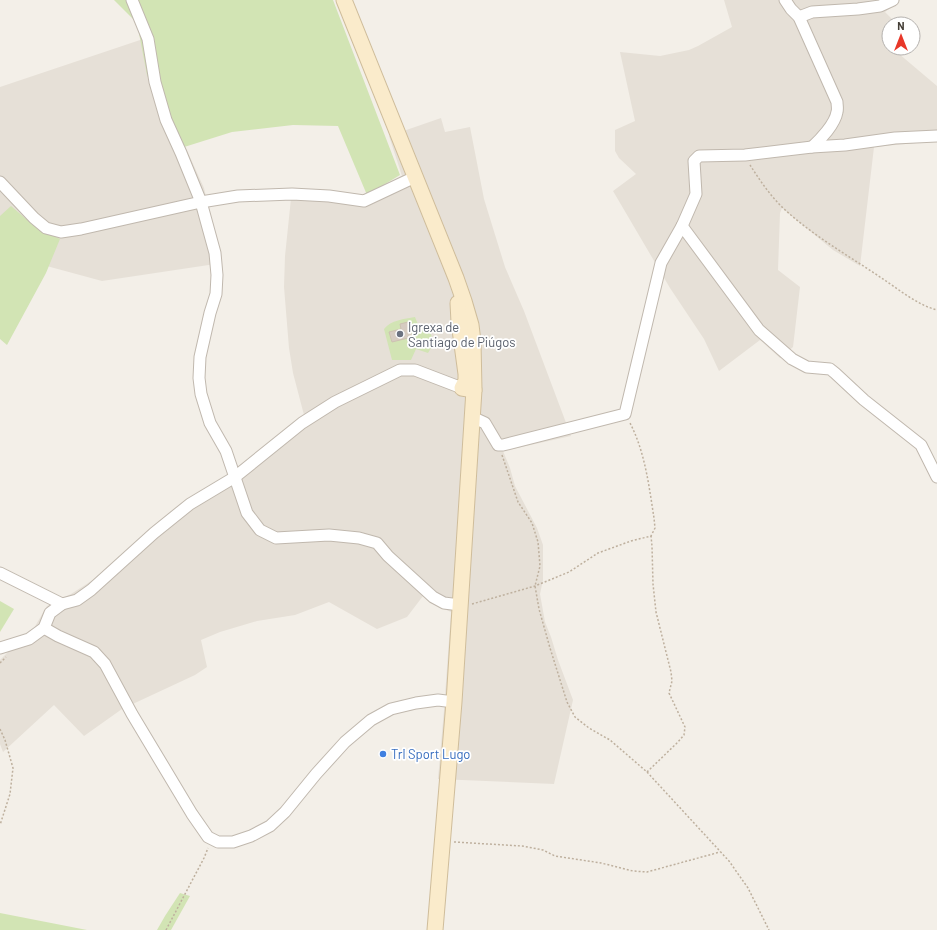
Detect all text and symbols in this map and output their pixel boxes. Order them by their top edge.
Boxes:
north arrow [881,16,921,56]
text: N [897,19,905,32]
place label: Igrexa de Santiago de Piúgos [408,319,515,350]
marker: Igrexa de Santiago de Piúgos [395,329,405,339]
place label: Trl Sport Lugo [391,746,470,762]
marker: Trl Sport Lugo [378,749,388,759]

